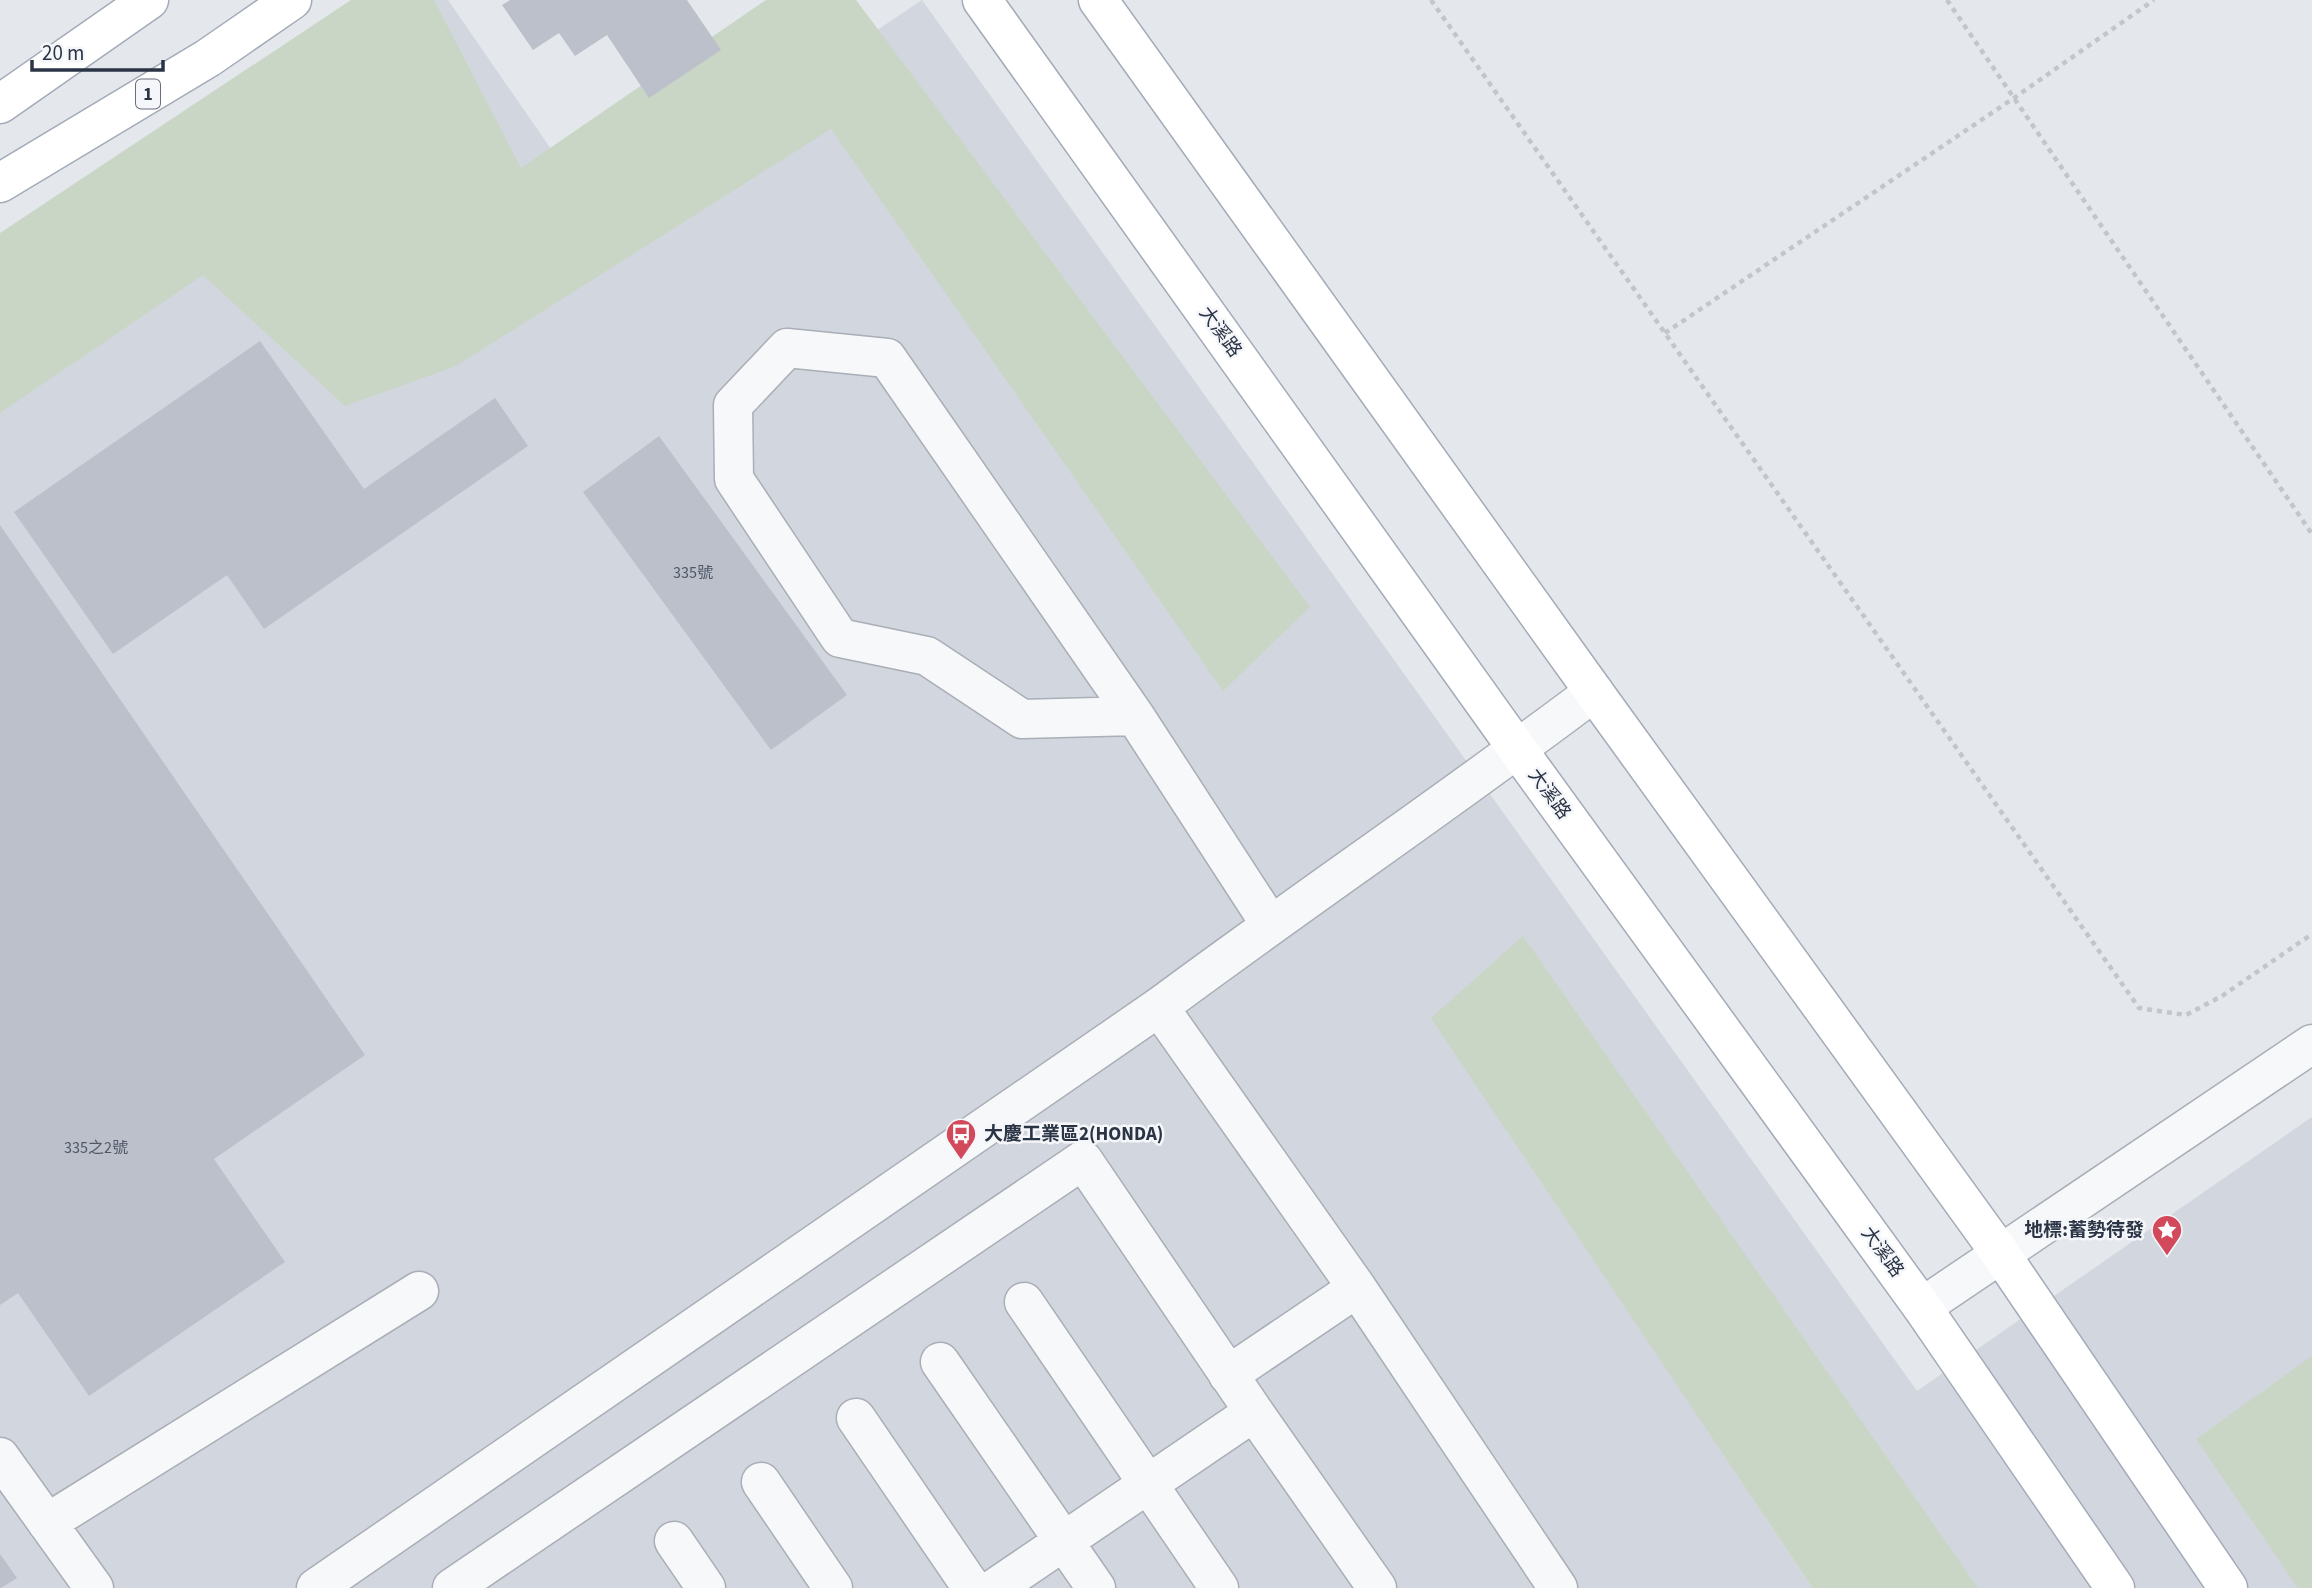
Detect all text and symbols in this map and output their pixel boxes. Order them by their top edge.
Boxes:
scale bar [32,28,163,72]
text: 20 m [42,38,84,68]
road number: 1 [136,80,160,108]
street label: 大溪路 [1192,301,1248,363]
house number: 335號 [673,562,713,584]
street label: 大溪路 [1521,763,1577,825]
bus stop icon: 大慶工業區2(HONDA) [944,1117,978,1161]
place label: 大慶工業區2(HONDA) [984,1121,1163,1148]
house number: 335之2號 [64,1137,128,1159]
place icon: 地標:蓄勢待發 [2150,1213,2184,1257]
place label: 地標:蓄勢待發 [2024,1217,2144,1244]
street label: 大溪路 [1854,1221,1910,1283]

